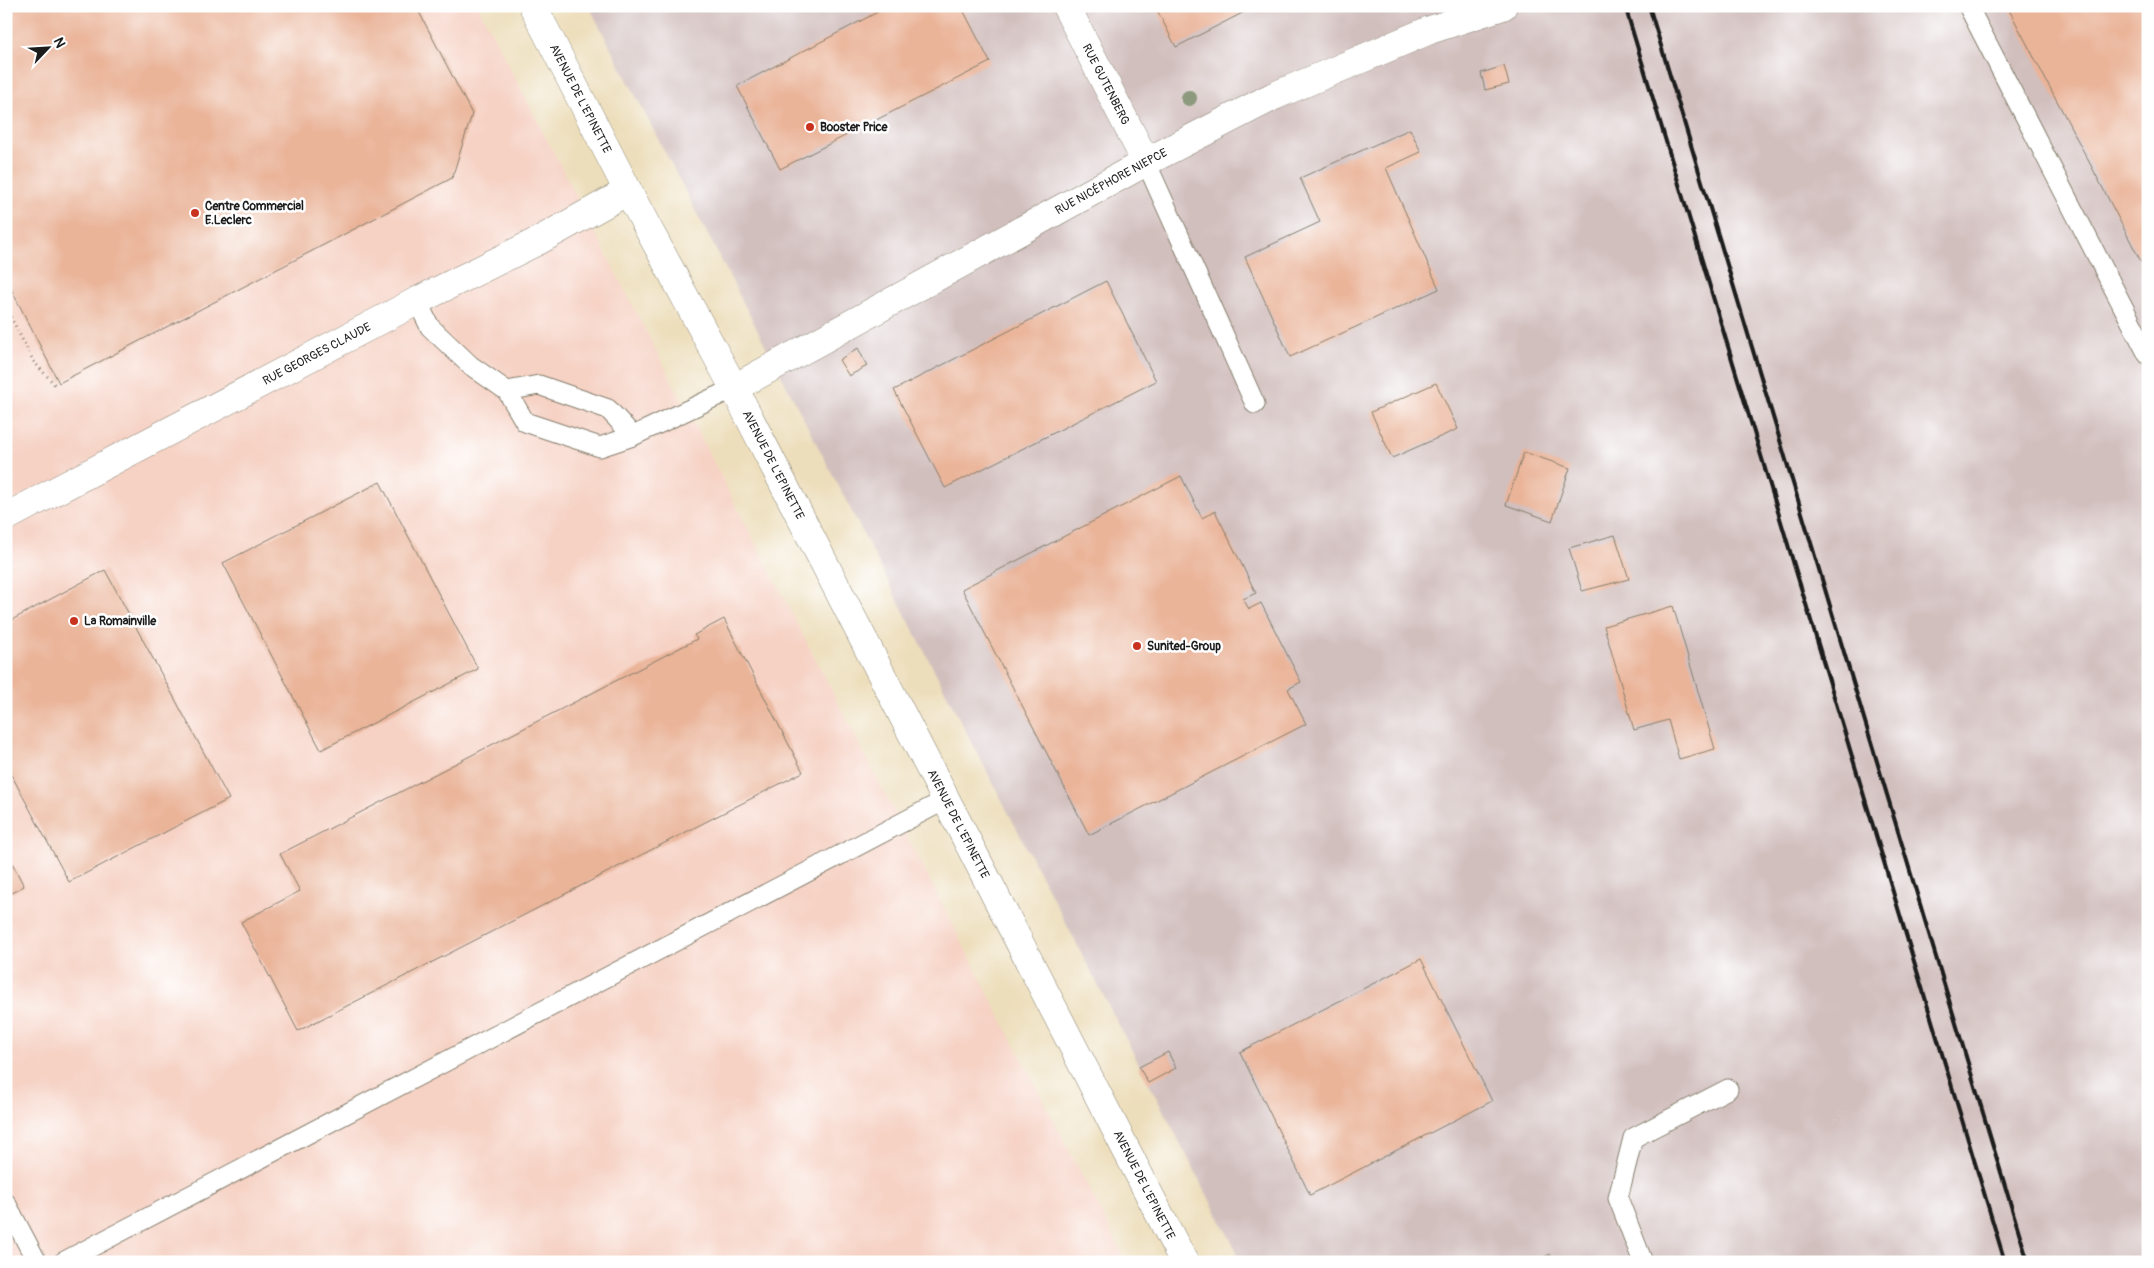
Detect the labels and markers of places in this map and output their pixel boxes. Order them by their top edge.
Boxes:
place label: Booster Price [820,120,889,135]
marker: Booster Price [804,121,816,133]
place label: Centre Commercial E.Leclerc [205,199,304,228]
marker: Centre Commercial E.Leclerc [189,207,201,219]
place label: La Romainville [84,614,157,629]
marker: La Romainville [68,615,80,627]
place label: Sunited-Group [1147,639,1221,654]
marker: Sunited-Group [1131,640,1143,652]

